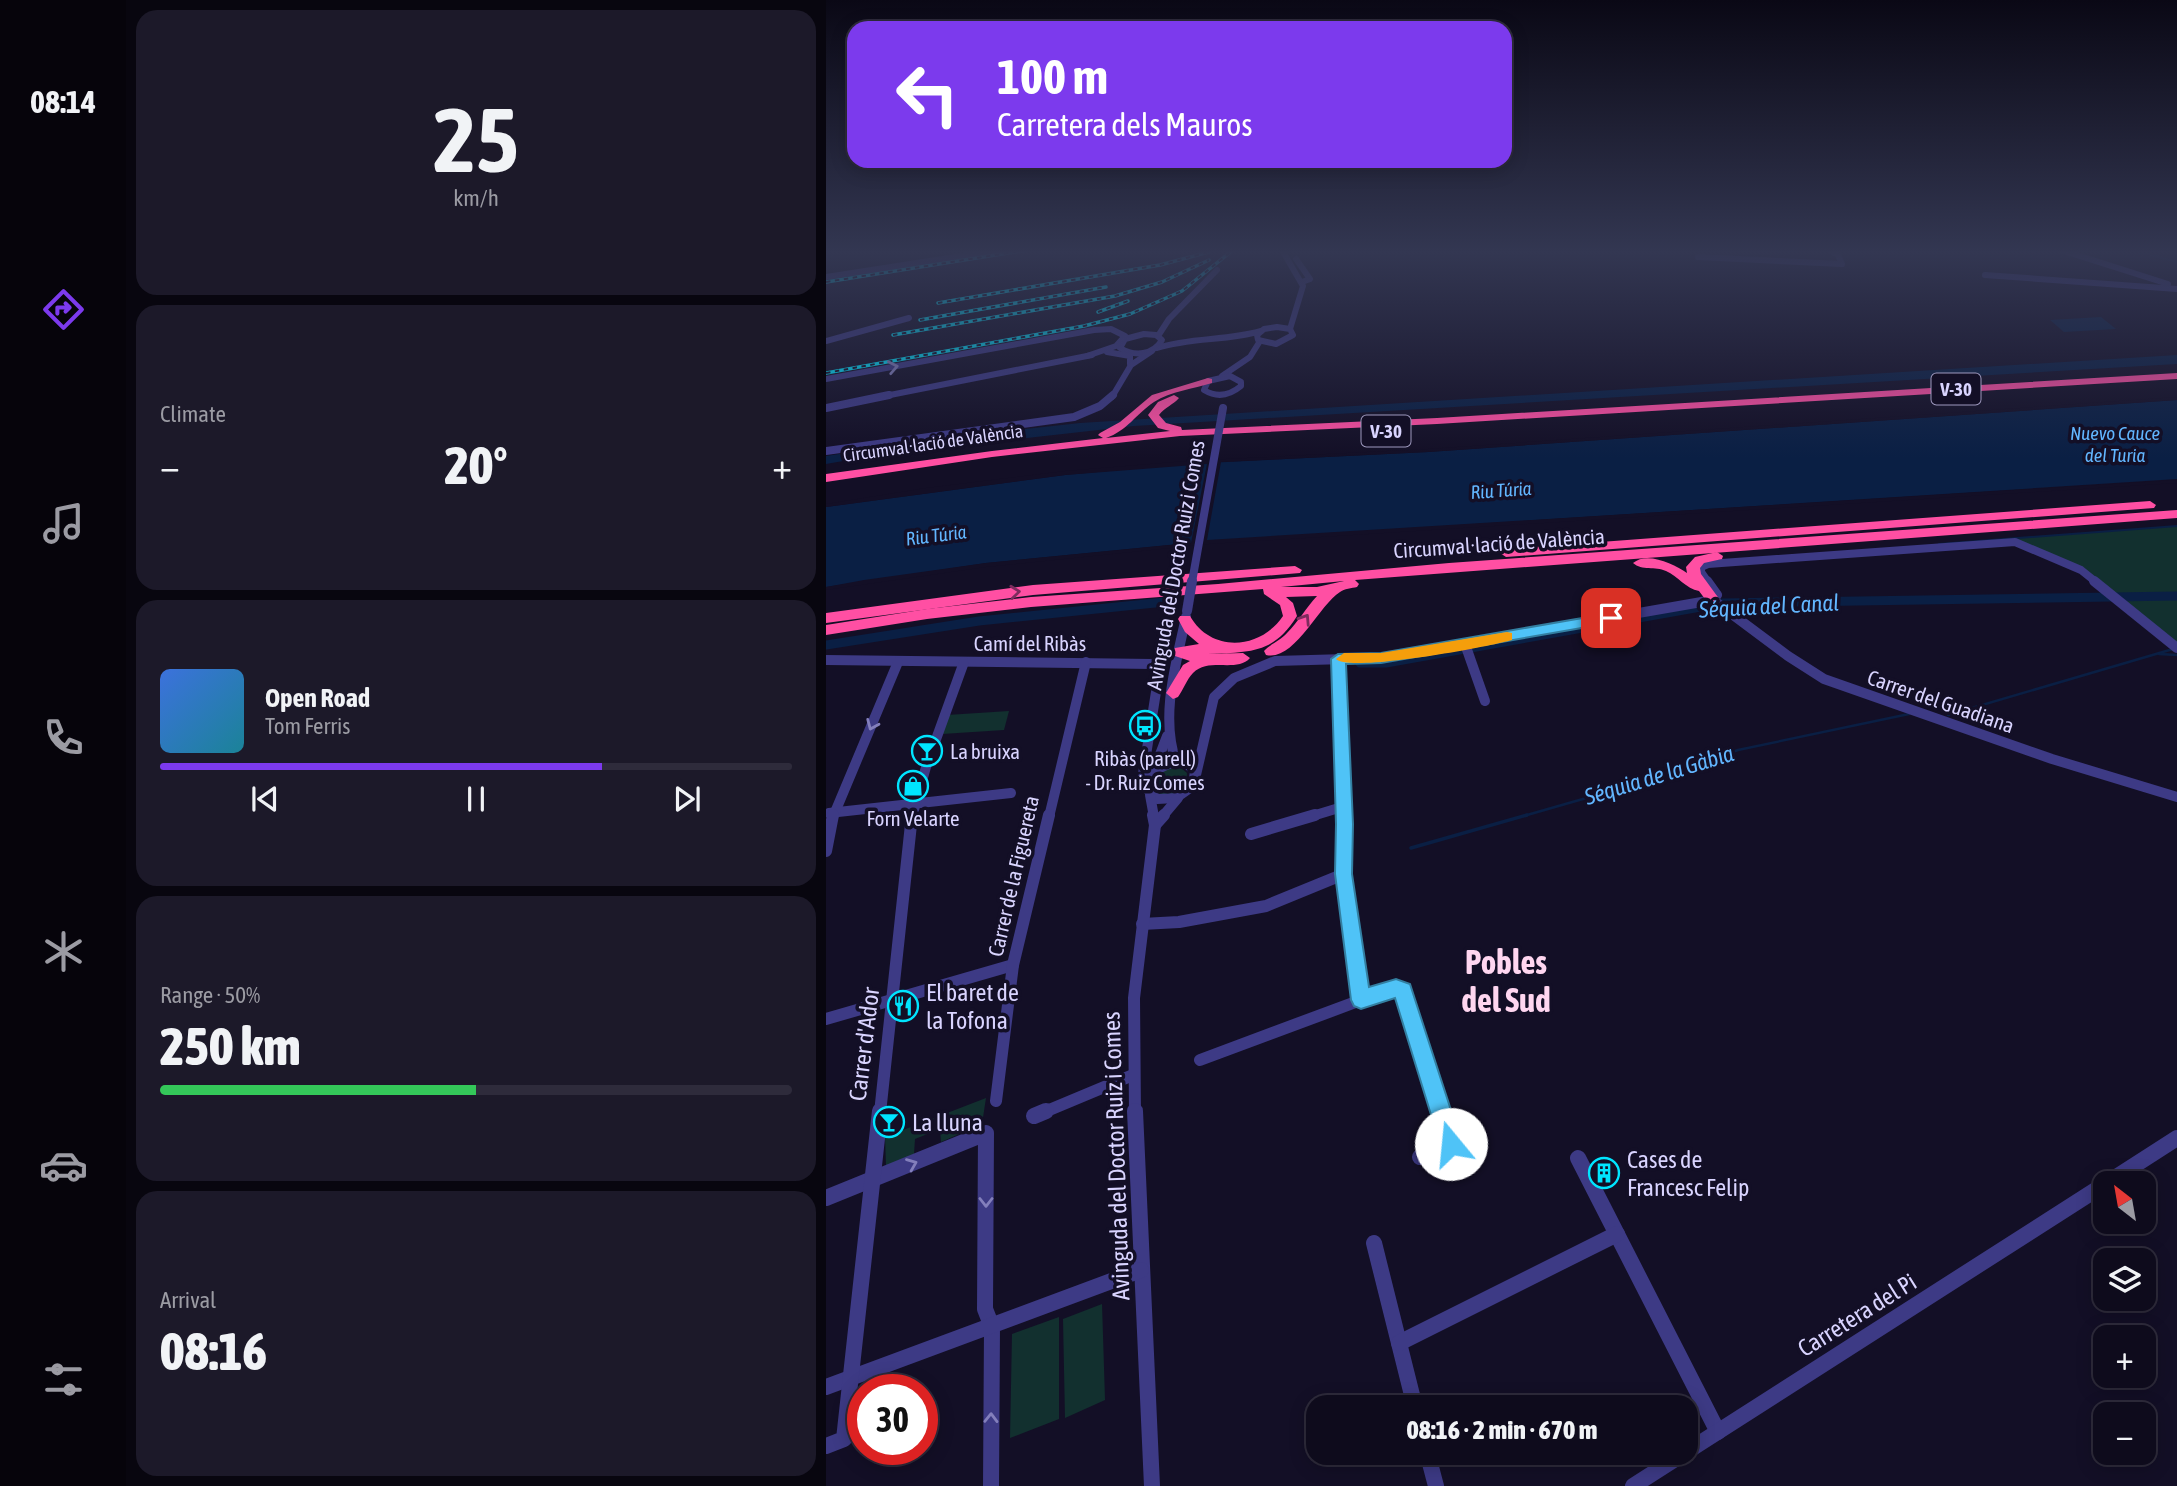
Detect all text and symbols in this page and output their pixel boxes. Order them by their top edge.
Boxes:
text: 100 m [997,48,1108,104]
icon: left [882,49,973,140]
text: 08:14 [30,83,96,120]
text: 25 [433,87,519,191]
text: Carretera dels Mauros [997,106,1253,143]
text: km/h [453,185,499,211]
icon: directions [39,285,88,334]
one-way arrow [887,360,899,375]
road number: V-30 [1932,374,1980,404]
text: Climate [160,401,226,427]
road number: V-30 [1362,416,1410,446]
street label: Circumval·lació de València [842,420,1024,466]
water label: Nuevo Cauce del Turia [2070,422,2160,466]
text: 20° [444,435,508,495]
street label: Avinguda del Doctor Ruiz i Comes [1141,438,1209,692]
text: − [160,444,180,487]
text: + [772,444,792,487]
water label: Riu Túria [1470,477,1532,503]
icon: music [39,499,88,548]
water label: Riu Túria [904,520,968,550]
street label: Circumval·lació de València [1393,524,1605,562]
one-way arrow [1010,585,1021,600]
pin [1581,588,1641,648]
water label: Séquia del Canal [1697,589,1840,623]
icon: arrive [1592,599,1630,637]
one-way arrow [1297,614,1309,627]
street label: Camí del Ribàs [974,631,1086,655]
street label: Carrer del Guadiana [1864,665,2018,737]
text: Open Road [265,683,370,713]
bus stop icon: Ribàs (parell) - Dr. Ruiz Comes [1128,709,1162,743]
icon: phone [39,713,88,762]
text: Tom Ferris [265,713,350,739]
one-way arrow [866,718,880,730]
bar icon: La bruixa [910,734,944,768]
place label: La bruixa [950,739,1020,763]
water label: Séquia de la Gàbia [1580,740,1737,810]
place label: Ribàs (parell) - Dr. Ruiz Comes [1085,746,1205,794]
shop icon: Forn Velarte [896,769,930,803]
icon: previous [246,780,284,818]
icon: pause [457,780,495,818]
icon: next [668,780,706,818]
street label: Carrer de la Figuereta [983,793,1043,959]
place label: Forn Velarte [866,806,960,830]
icon: climate [39,927,88,976]
district label: Pobles del Sud [1461,943,1551,1019]
place label: El baret de la Tofona [926,979,1019,1034]
text: Range · 50% [160,982,260,1008]
street label: Carrer d'Ador [844,985,884,1102]
restaurant icon: El baret de la Tofona [886,989,920,1023]
street label: Avinguda del Doctor Ruiz i Comes [1097,1011,1135,1301]
text: 250 km [160,1016,301,1076]
bar icon: La lluna [872,1105,906,1139]
position arrow [1414,1107,1488,1181]
place label: La lluna [912,1109,983,1136]
icon: car [39,1141,88,1190]
place label: Cases de Francesc Felip [1627,1146,1749,1201]
building icon: Cases de Francesc Felip [1587,1156,1621,1190]
one-way arrow [906,1158,918,1172]
north arrow [2093,1171,2156,1234]
map controls [2093,1171,2156,1465]
one-way arrow [978,1197,994,1207]
button: layers [2093,1248,2156,1311]
street label: Carretera del Pi [1793,1268,1921,1362]
text: Arrival [160,1287,216,1313]
text: 08:16 [160,1321,267,1381]
button: + [2093,1325,2156,1388]
icon: filters [39,1355,88,1404]
speed limit sign: 30 [847,1374,938,1465]
button: − [2093,1402,2156,1465]
one-way arrow [983,1412,999,1423]
text: 08:16 · 2 min · 670 m [1407,1415,1597,1445]

